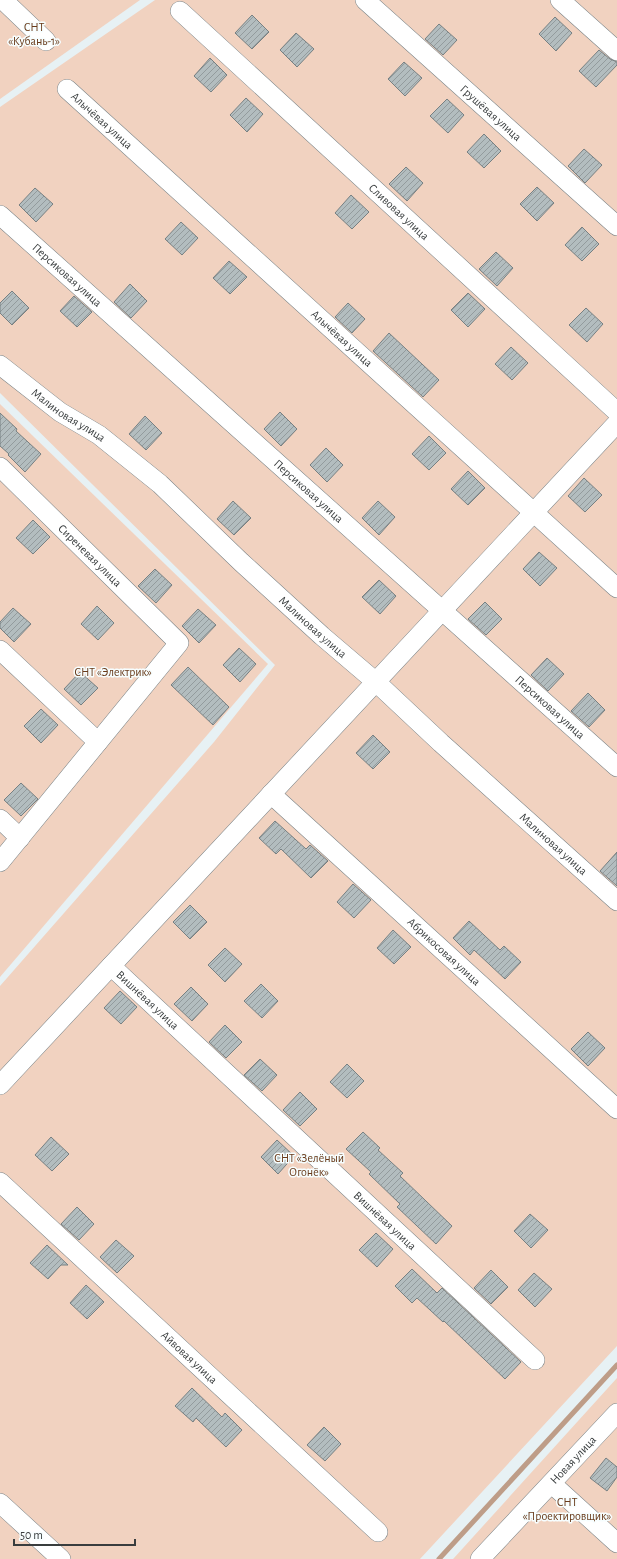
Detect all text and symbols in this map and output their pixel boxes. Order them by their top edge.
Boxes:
park label: СНТ «Кубань-1» [8,21,60,48]
street label: Грушёвая улица [458,82,524,144]
street label: Алычёвая улица [69,90,135,152]
street label: Сливовая улица [366,181,432,243]
street label: Персиковая улица [30,241,104,309]
street label: Алычёвая улица [309,308,375,369]
street label: Малиновая улица [29,386,108,444]
street label: Персиковая улица [272,457,346,525]
street label: Сиреневая улица [56,522,124,589]
street label: Малиновая улица [277,594,349,660]
park label: СНТ «Электрик» [74,666,152,678]
street label: Персиковая улица [513,673,587,741]
street label: Малиновая улица [517,811,590,877]
street label: Абрикосовая улица [405,915,483,988]
street label: Вишнёвая улица [114,968,182,1032]
park label: СНТ «Зелёный Огонёк» [274,1152,344,1178]
street label: Вишнёвая улица [351,1189,419,1253]
street label: Айвовая улица [159,1329,220,1386]
street label: Новая улица [548,1433,599,1486]
park label: СНТ «Проектировщик» [523,1496,612,1522]
scale bar [14,1521,135,1547]
text: 50 m [20,1529,43,1541]

